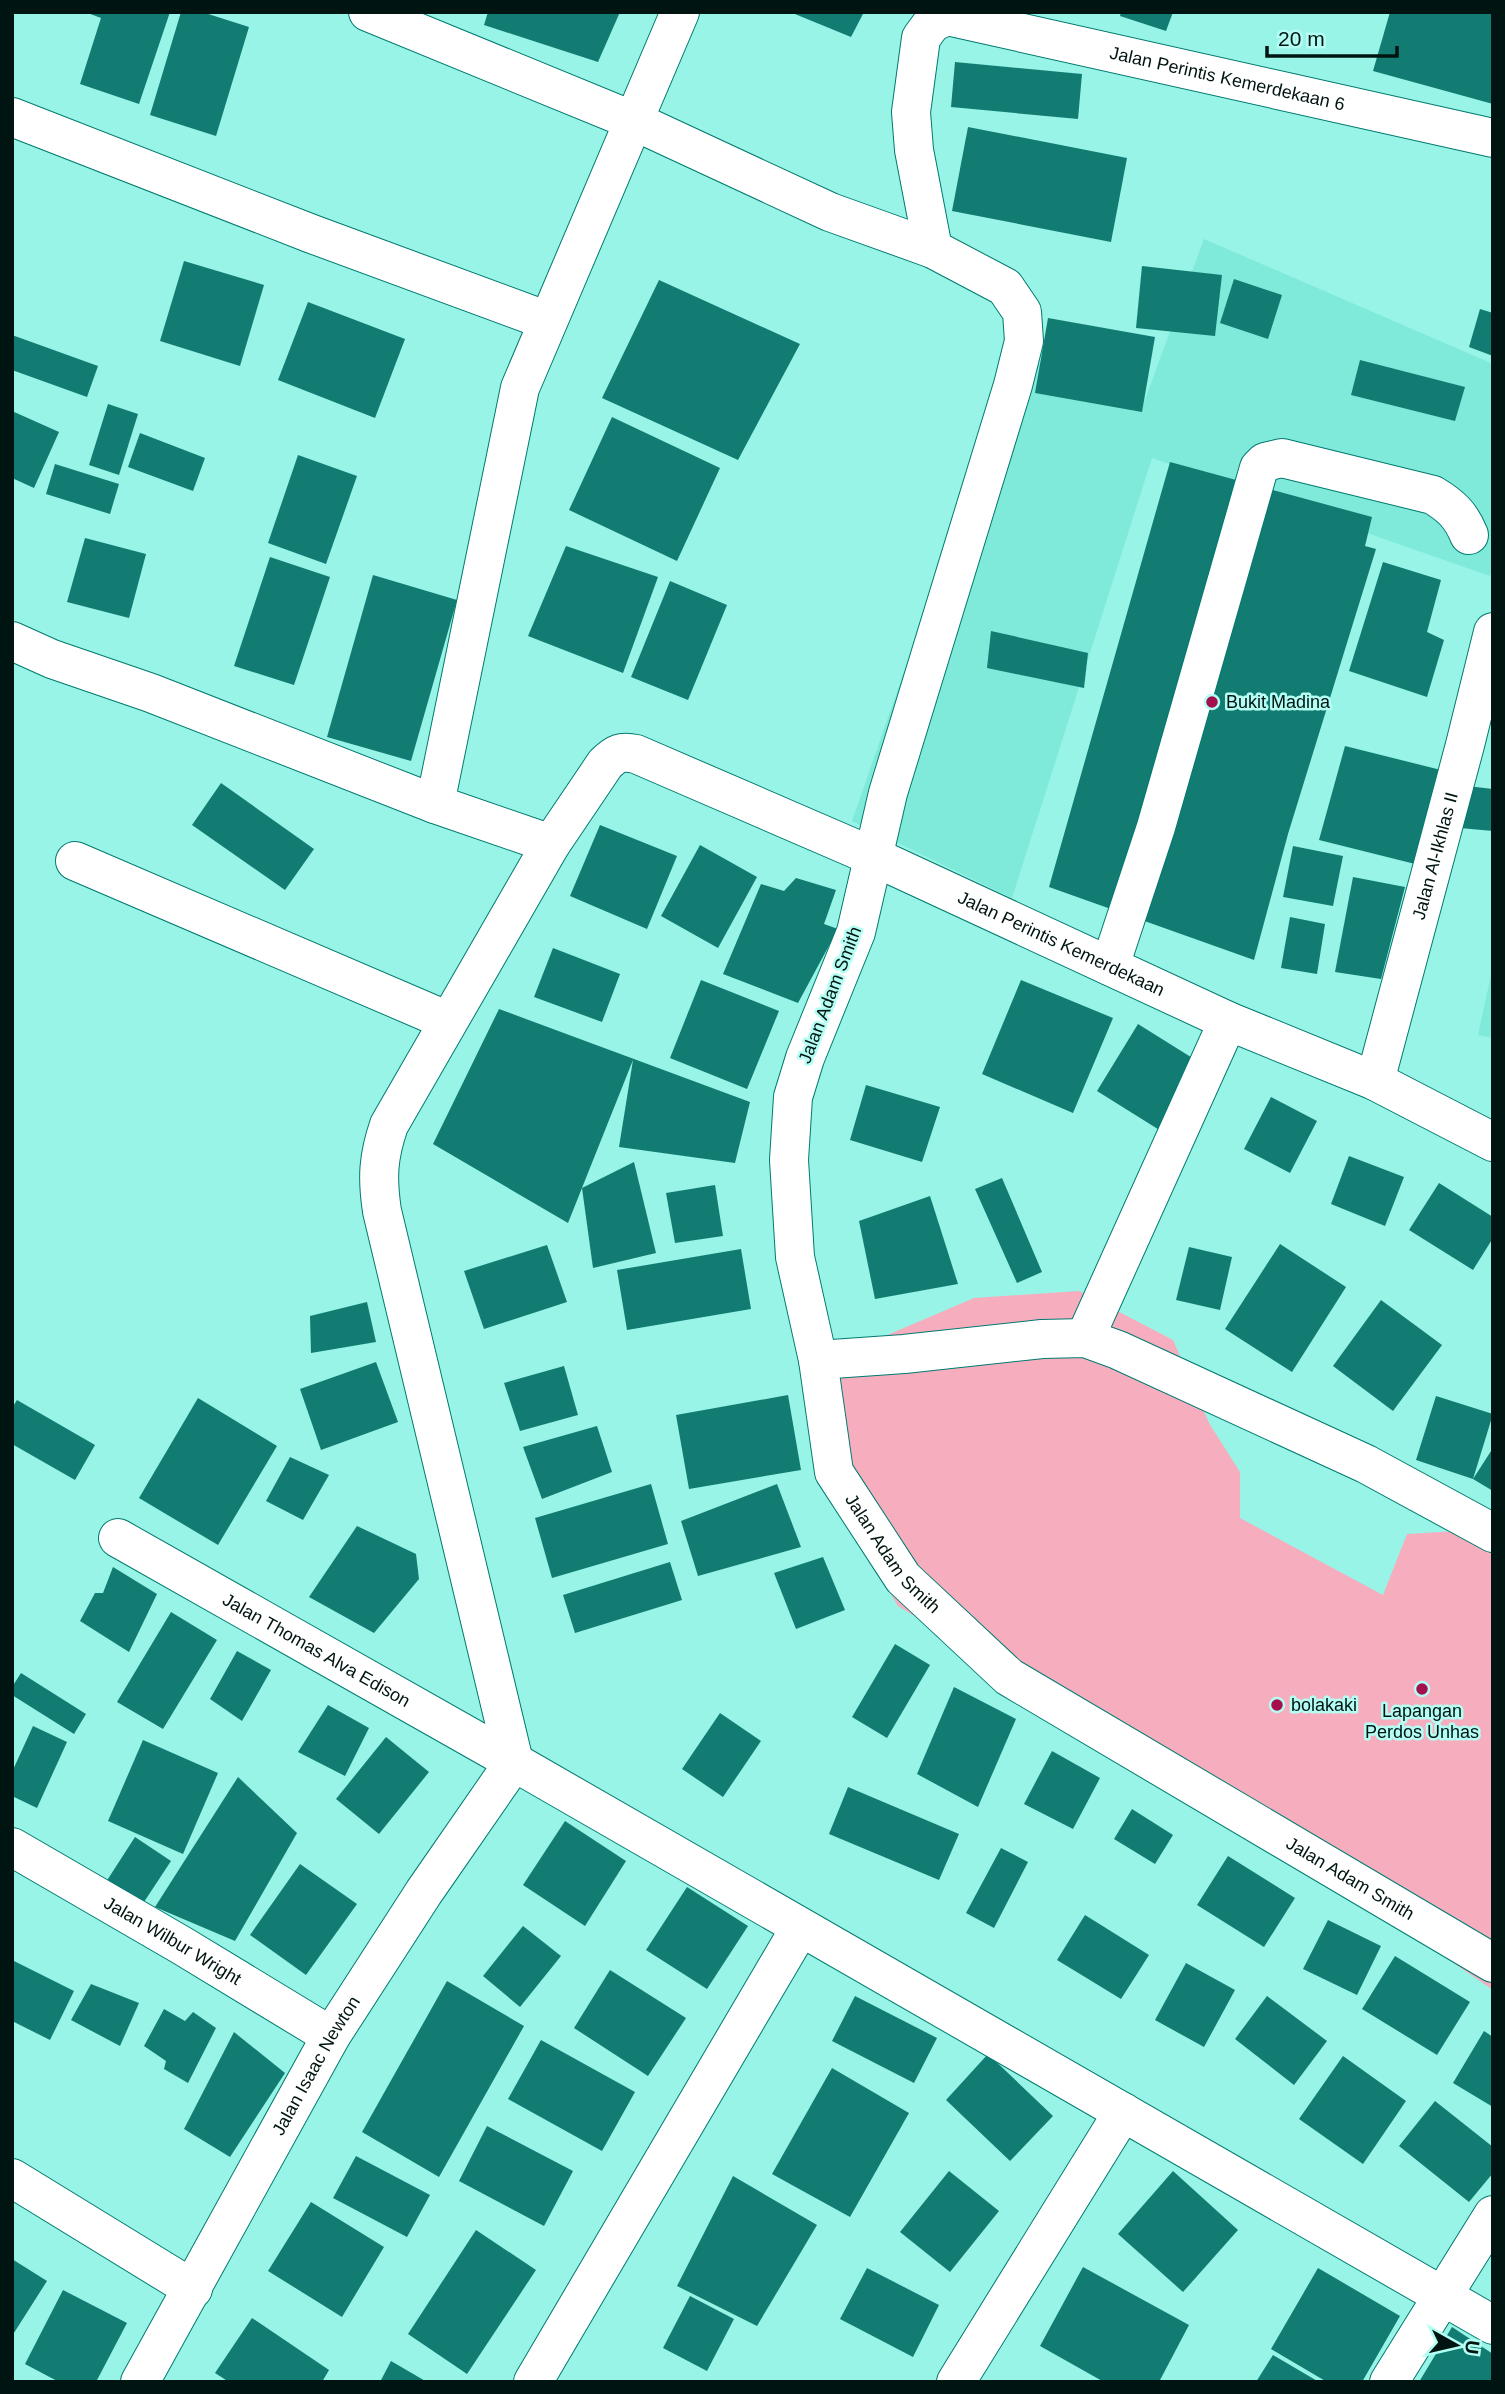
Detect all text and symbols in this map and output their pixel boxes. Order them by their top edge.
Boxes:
scale bar [1267,14,1396,58]
text: 20 m [1278,27,1325,50]
street label: Jalan Perintis Kemerdekaan 6 [1108,43,1347,115]
place label: Bukit Madina [1226,692,1331,712]
marker: Bukit Madina [1204,694,1220,710]
street label: Jalan Al-Ikhlas II [1409,790,1462,922]
street label: Jalan Perintis Kemerdekaan [955,887,1168,1000]
street label: Jalan Adam Smith [795,924,865,1066]
street label: Jalan Adam Smith [841,1490,944,1617]
street label: Jalan Thomas Alva Edison [219,1589,414,1711]
marker: Lapangan Perdos Unhas [1414,1681,1430,1697]
place label: bolakaki [1291,1695,1357,1715]
marker: bolakaki [1269,1697,1285,1713]
place label: Lapangan Perdos Unhas [1365,1701,1479,1742]
street label: Jalan Adam Smith [1283,1833,1418,1924]
street label: Jalan Wilbur Wright [100,1893,245,1989]
street label: Jalan Isaac Newton [268,1992,364,2139]
north arrow [1421,2310,1491,2380]
text: U [1461,2339,1484,2356]

